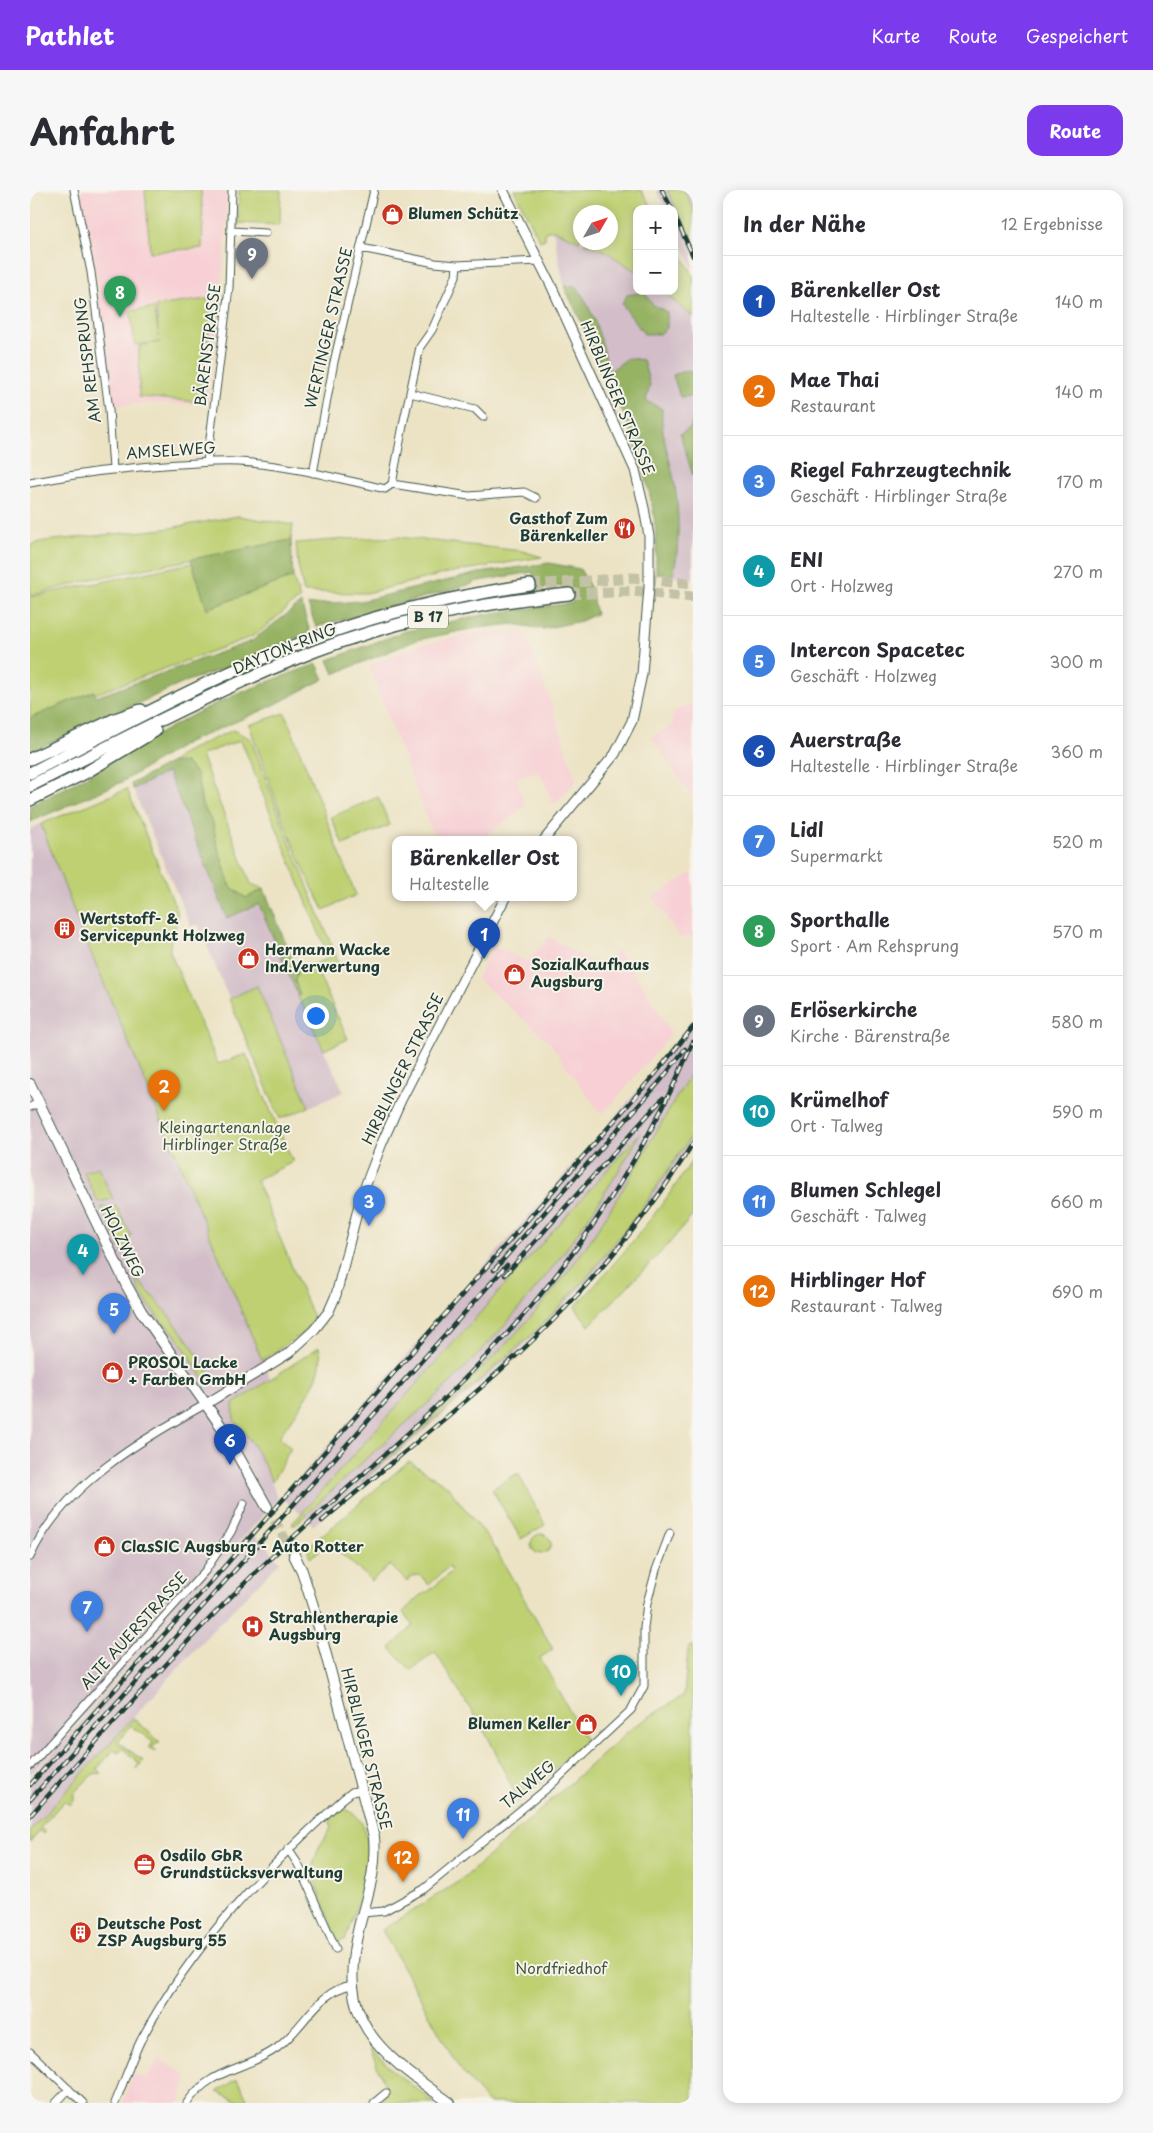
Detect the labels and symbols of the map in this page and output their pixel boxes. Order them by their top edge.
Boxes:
place label: Blumen Schütz [408,201,519,224]
shop icon: Blumen Schütz [380,202,404,226]
north arrow [573,205,618,250]
pin: 9 [236,238,268,279]
street label: WERTINGER STRASSE [298,245,357,411]
pin: 8 [104,276,136,317]
street label: BÄRENSTRASSE [188,282,225,408]
street label: AM REHSPRUNG [67,296,106,424]
street label: HIRBLINGER STRASSE [575,316,661,478]
street label: AMSELWEG [125,435,217,464]
place label: Gasthof Zum Bärenkeller [509,506,608,546]
restaurant icon: Gasthof Zum Bärenkeller [612,516,636,540]
road number: B 17 [408,606,448,628]
street label: DAYTON-RING [229,616,340,679]
place label: Wertstoff- & Servicepunkt Holzweg [80,906,245,946]
building icon: Wertstoff- & Servicepunkt Holzweg [52,916,76,940]
pin: 1 [468,918,500,959]
place label: Hermann Wacke Ind.Verwertung [265,937,390,977]
shop icon: Hermann Wacke Ind.Verwertung [237,947,261,971]
place label: SozialKaufhaus Augsburg [531,952,649,992]
shop icon: SozialKaufhaus Augsburg [503,962,527,986]
street label: HIRBLINGER STRASSE [355,989,448,1148]
your location [303,1003,329,1029]
pin: 2 [148,1070,180,1111]
park label: Kleingartenanlage Hirblinger Straße [159,1115,291,1155]
pin: 3 [353,1185,385,1226]
street label: HOLZWEG [96,1201,151,1281]
pin: 4 [67,1234,99,1275]
pin: 5 [98,1293,130,1334]
place label: PROSOL Lacke + Farben GmbH [128,1350,246,1390]
shop icon: PROSOL Lacke + Farben GmbH [100,1360,124,1384]
pin: 6 [214,1424,246,1465]
place label: ClasSIC Augsburg - Auto Rotter [121,1534,364,1557]
shop icon: ClasSIC Augsburg - Auto Rotter [93,1535,117,1559]
street label: ALTE AUERSTRASSE [74,1566,192,1694]
pin: 7 [71,1591,103,1632]
place label: Strahlentherapie Augsburg [269,1605,398,1645]
hospital icon: Strahlentherapie Augsburg [241,1615,265,1639]
pin: 10 [605,1655,637,1696]
street label: HIRBLINGER STRASSE [336,1665,399,1832]
place label: Blumen Keller [468,1711,571,1734]
shop icon: Blumen Keller [575,1712,599,1736]
street label: TALWEG [495,1754,559,1814]
pin: 11 [447,1798,479,1839]
pin: 12 [387,1841,419,1882]
place label: Osdilo GbR Grundstücksverwaltung [160,1843,343,1883]
office icon: Osdilo GbR Grundstücksverwaltung [132,1853,156,1877]
place label: Deutsche Post ZSP Augsburg 55 [97,1911,227,1951]
building icon: Deutsche Post ZSP Augsburg 55 [69,1921,93,1945]
park label: Nordfriedhof [515,1956,608,1979]

